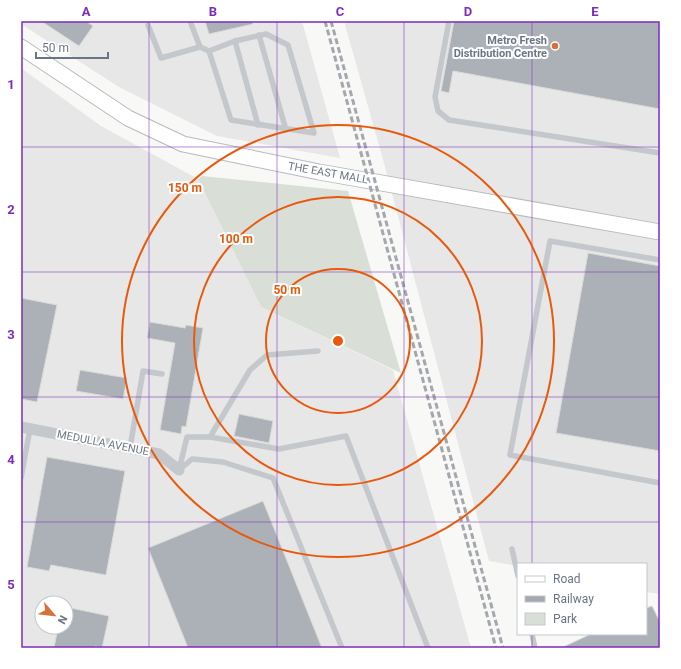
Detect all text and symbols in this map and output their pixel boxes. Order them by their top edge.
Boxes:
text: A [82,4,91,19]
text: B [209,4,217,19]
text: C [336,4,345,19]
text: D [464,4,472,19]
text: E [591,4,599,19]
scale bar [36,34,108,60]
place label: Metro Fresh Distribution Centre [454,34,547,60]
text: 50 m [42,41,69,55]
marker: Metro Fresh Distribution Centre [550,41,560,51]
text: 1 [7,77,15,92]
street label: THE EAST MALL [287,160,369,186]
text: 150 m [168,181,202,195]
text: 2 [7,202,15,217]
text: 100 m [219,232,253,246]
text: 50 m [273,283,301,297]
text: 3 [7,327,15,342]
centre of rings [331,334,345,348]
street label: MEDULLA AVENUE [56,428,150,458]
text: 4 [7,452,15,467]
legend [517,563,647,635]
text: Road [553,572,581,586]
text: 5 [7,577,15,592]
text: Railway [553,592,594,606]
north arrow [34,595,74,635]
text: Park [553,612,578,626]
text: N [55,613,70,626]

